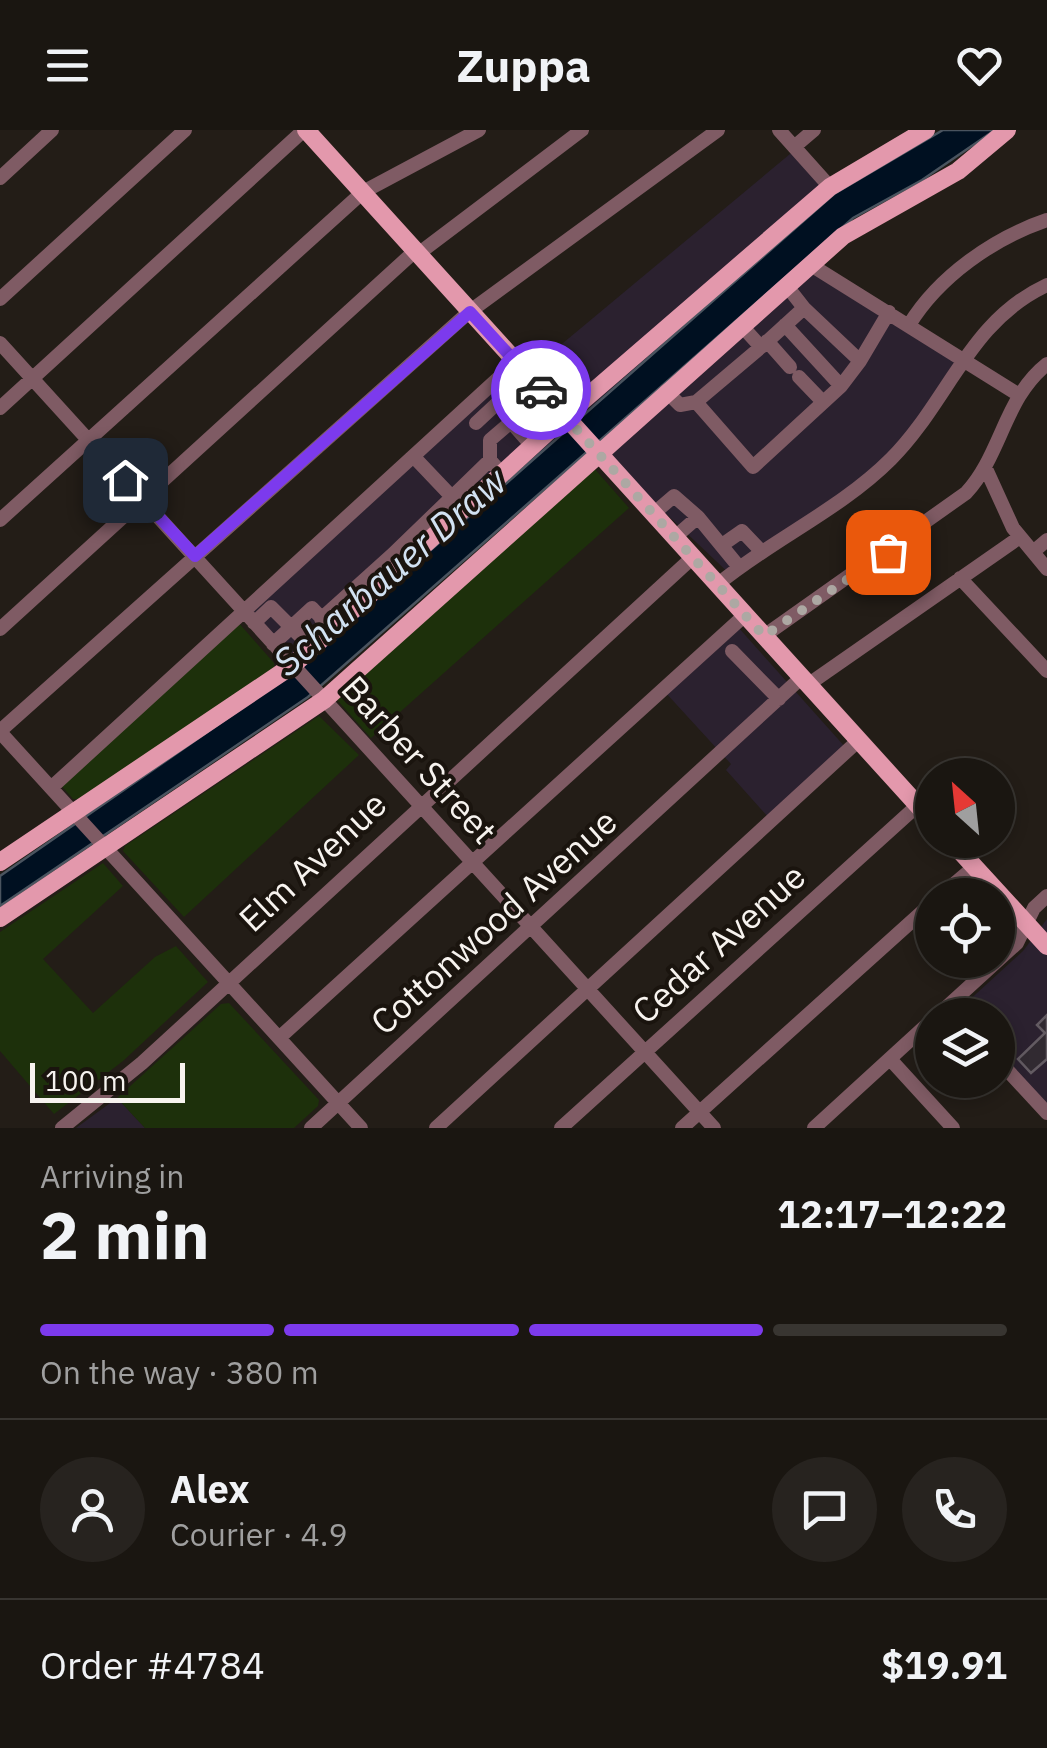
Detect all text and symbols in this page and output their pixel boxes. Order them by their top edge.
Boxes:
text: Zuppa [456,36,591,94]
icon: menu [40,38,95,93]
icon: heart [952,38,1007,93]
courier [491,340,591,440]
icon: car [514,363,569,418]
pin [83,438,168,523]
icon: home [98,453,153,508]
water label: Scharbauer Draw [262,455,517,686]
pin [846,510,931,595]
icon: bag [861,525,916,580]
street label: Barber Street [332,666,507,853]
north arrow [915,758,1015,858]
map controls [915,758,1015,1098]
street label: Elm Avenue [229,781,396,941]
street label: Cottonwood Avenue [360,798,626,1044]
street label: Cedar Avenue [622,853,815,1033]
button: locate [915,878,1015,978]
button: layers [915,998,1015,1098]
scale bar [30,1058,185,1103]
text: 100 m [45,1062,126,1099]
text: Arriving in [40,1155,185,1197]
text: 12:17–12:22 [777,1189,1007,1238]
text: 2 min [40,1192,210,1277]
text: On the way · 380 m [40,1351,319,1393]
button: person [40,1457,145,1562]
button: chat [772,1457,877,1562]
button: phone [902,1457,1007,1562]
text: Alex [170,1464,250,1513]
text: Courier · 4.9 [170,1513,348,1555]
text: Order #4784 [40,1640,265,1689]
text: $19.91 [881,1640,1007,1689]

